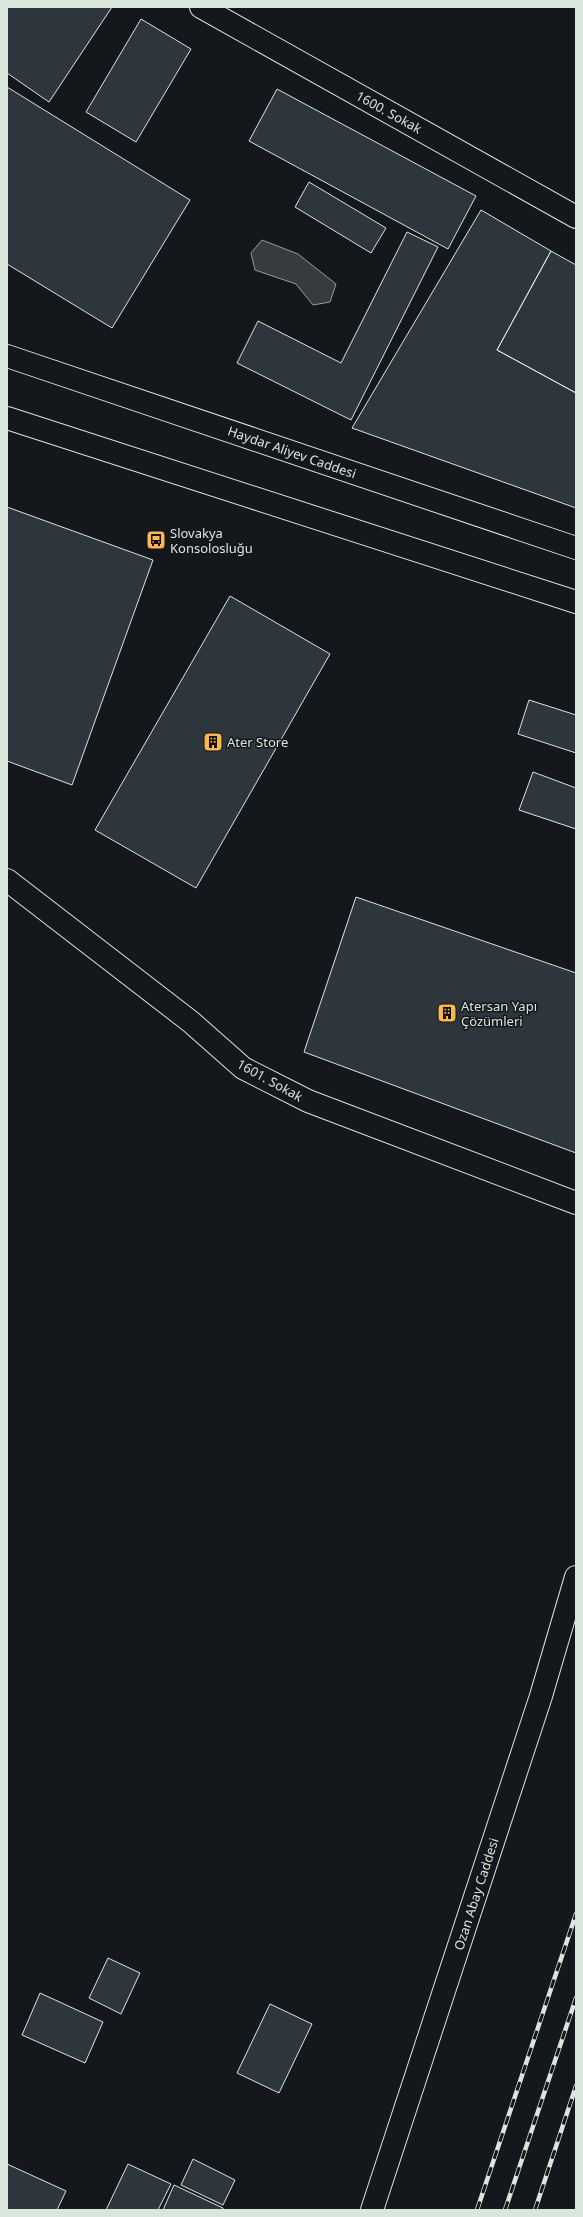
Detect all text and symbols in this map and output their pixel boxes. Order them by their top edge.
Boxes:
street label: 1600. Sokak [353,86,425,138]
street label: Haydar Aliyev Caddesi [225,422,359,482]
place label: Slovakya Konsolosluğu [170,524,253,557]
bus stop icon: Slovakya Konsolosluğu [145,529,167,551]
building icon: Ater Store [202,731,224,753]
place label: Ater Store [227,733,288,751]
place label: Atersan Yapı Çözümleri [461,997,537,1030]
building icon: Atersan Yapı Çözümleri [436,1002,458,1024]
street label: 1601. Sokak [234,1054,306,1106]
street label: Ozan Abay Caddesi [449,1836,503,1952]

